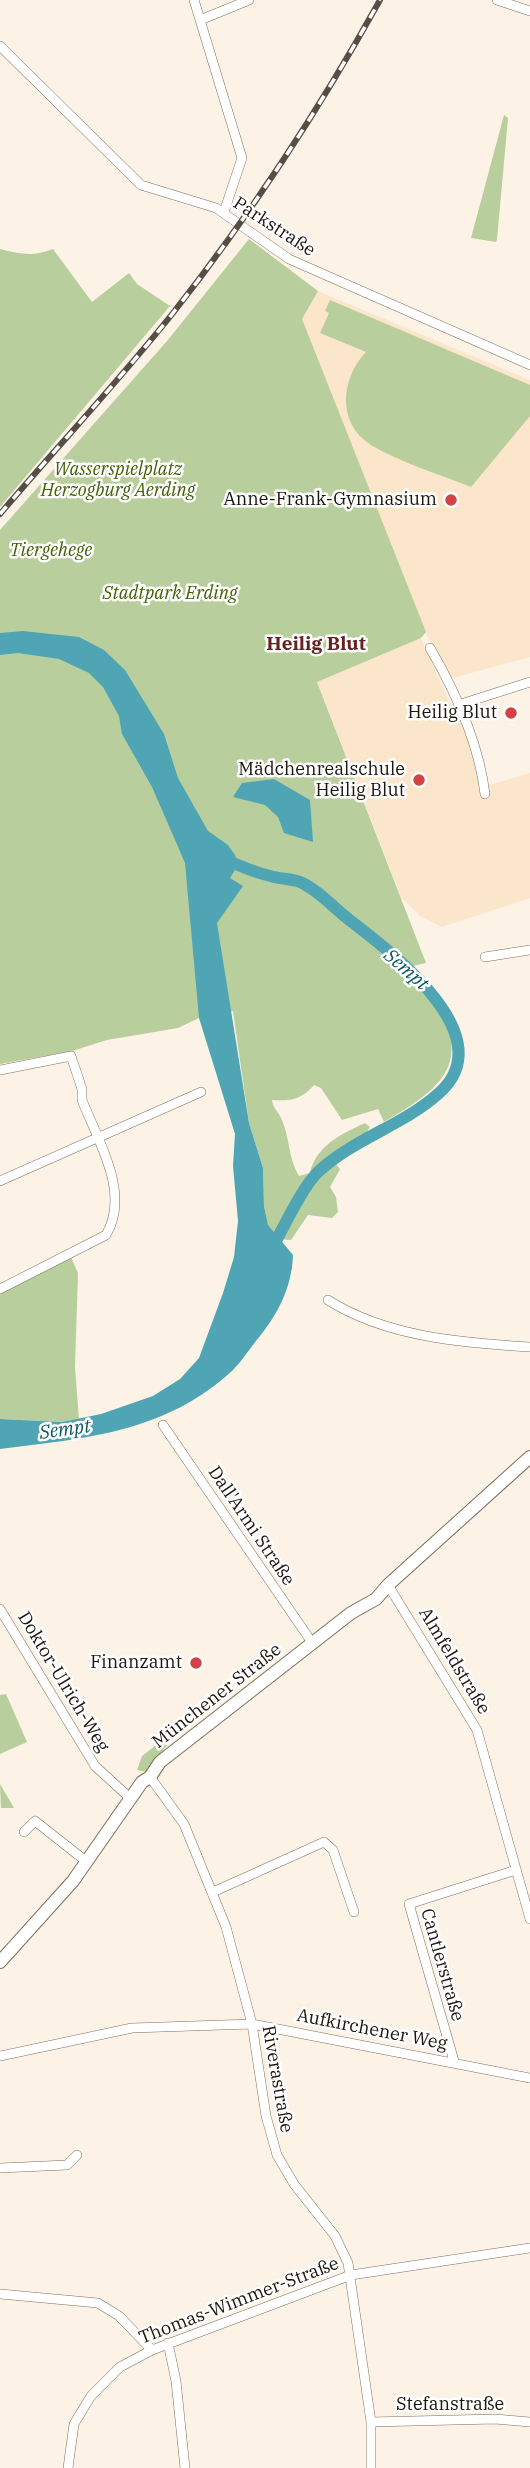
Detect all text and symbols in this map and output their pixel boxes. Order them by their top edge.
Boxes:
street label: Parkstraße [229,193,319,261]
park label: Wasserspielplatz Herzogburg Aerding [41,459,195,502]
place label: Anne-Frank-Gymnasium [223,489,437,511]
marker: Anne-Frank-Gymnasium [443,492,459,508]
park label: Tiergehege [10,540,92,562]
park label: Stadtpark Erding [103,583,237,605]
district label: Heilig Blut [266,634,366,656]
place label: Heilig Blut [408,702,497,724]
marker: Heilig Blut [503,705,519,721]
place label: Mädchenrealschule Heilig Blut [238,759,405,802]
marker: Mädchenrealschule Heilig Blut [411,772,427,788]
water label: Sempt [379,944,433,996]
water label: Sempt [38,1415,92,1445]
street label: Dall'Armi Straße [203,1462,299,1590]
street label: Almfeldstraße [414,1604,494,1718]
street label: Doktor-Ulrich-Weg [13,1608,113,1756]
street label: Münchener Straße [148,1639,286,1753]
place label: Finanzamt [90,1652,182,1674]
marker: Finanzamt [188,1655,204,1671]
street label: Cantlerstraße [416,1906,468,2024]
street label: Aufkirchener Weg [295,2005,449,2055]
street label: Riverastraße [257,2024,297,2134]
street label: Thomas-Wimmer-Straße [136,2253,342,2349]
street label: Stefanstraße [396,2394,504,2416]

